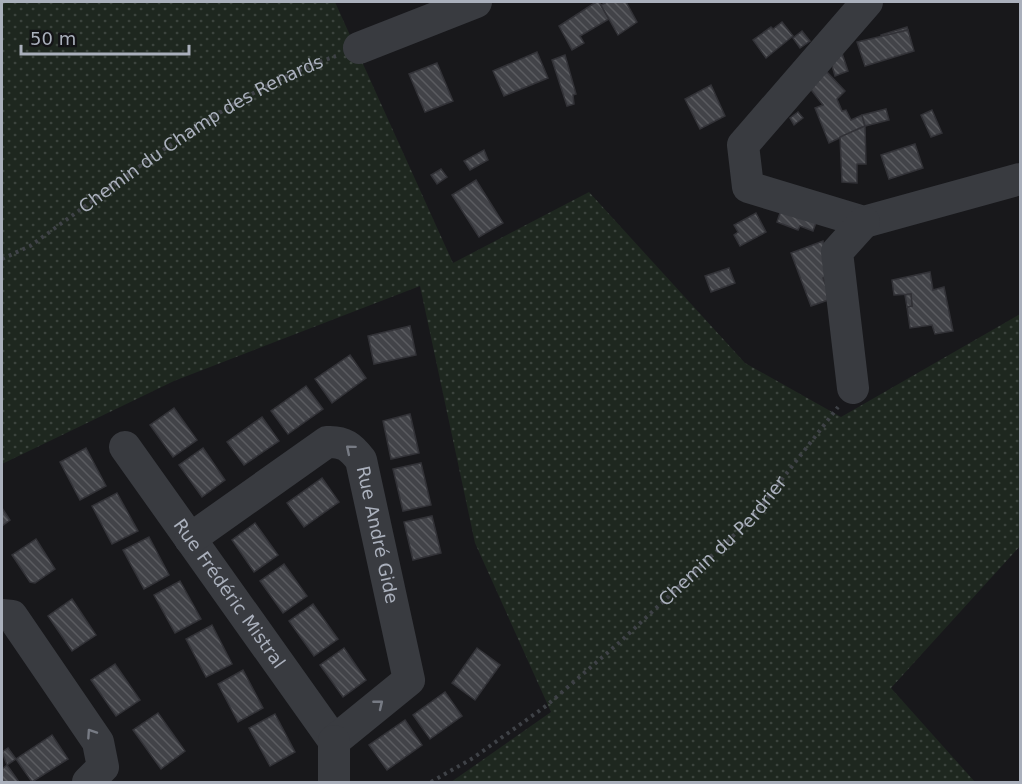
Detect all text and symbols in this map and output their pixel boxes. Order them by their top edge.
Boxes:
scale bar [21,18,189,56]
text: 50 m [30,28,76,49]
street label: Chemin du Champ des Renards [74,51,326,217]
one-way arrow [346,446,357,457]
street label: Rue André Gide [353,464,403,606]
street label: Chemin du Perdrier [654,471,791,610]
street label: Rue Frédéric Mistral [170,515,290,672]
one-way arrow [372,700,383,711]
one-way arrow [87,728,98,739]

